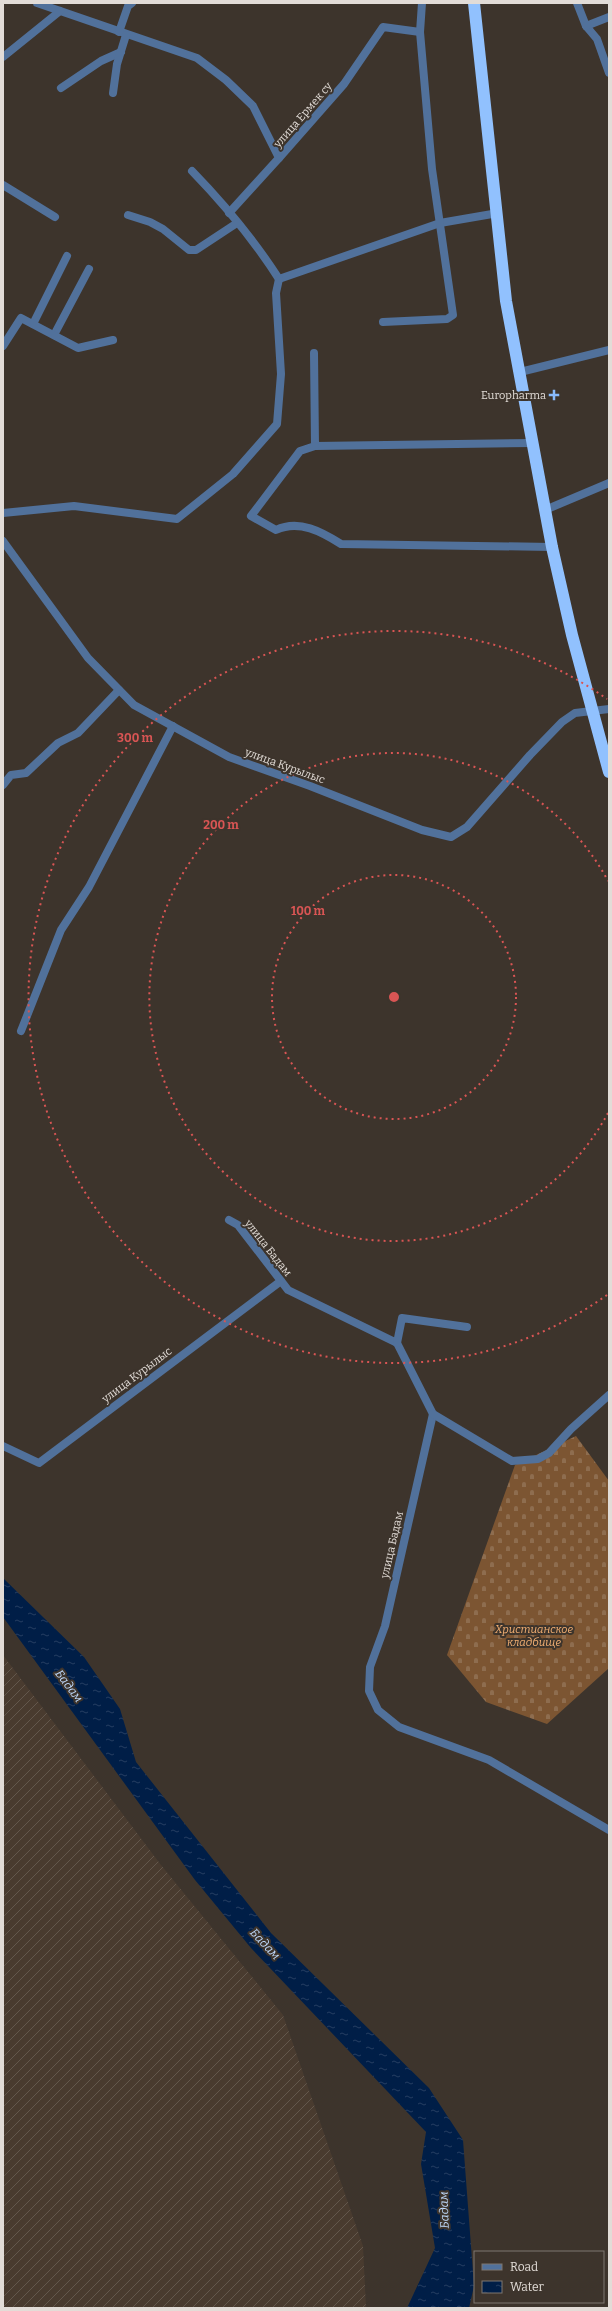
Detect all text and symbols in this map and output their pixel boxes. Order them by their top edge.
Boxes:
street label: улица Ермек су [270,80,335,151]
place label: Europharma [481,389,546,402]
marker: Europharma [549,390,559,400]
text: 300 m [117,731,153,745]
street label: улица Курылыс [242,745,327,787]
text: 200 m [203,818,239,832]
text: 100 m [291,904,326,918]
centre of rings [387,990,401,1004]
street label: улица Бадам [241,1216,294,1279]
street label: улица Курылыс [99,1344,175,1406]
street label: улица Бадам [378,1510,406,1581]
park label: Христианское кладбище [494,1623,573,1649]
water label: Бадам [52,1667,86,1705]
water label: Бадам [247,1926,283,1962]
water label: Бадам [436,2191,452,2229]
legend [474,2251,604,2303]
text: Road [510,2260,538,2274]
text: Water [510,2280,545,2294]

